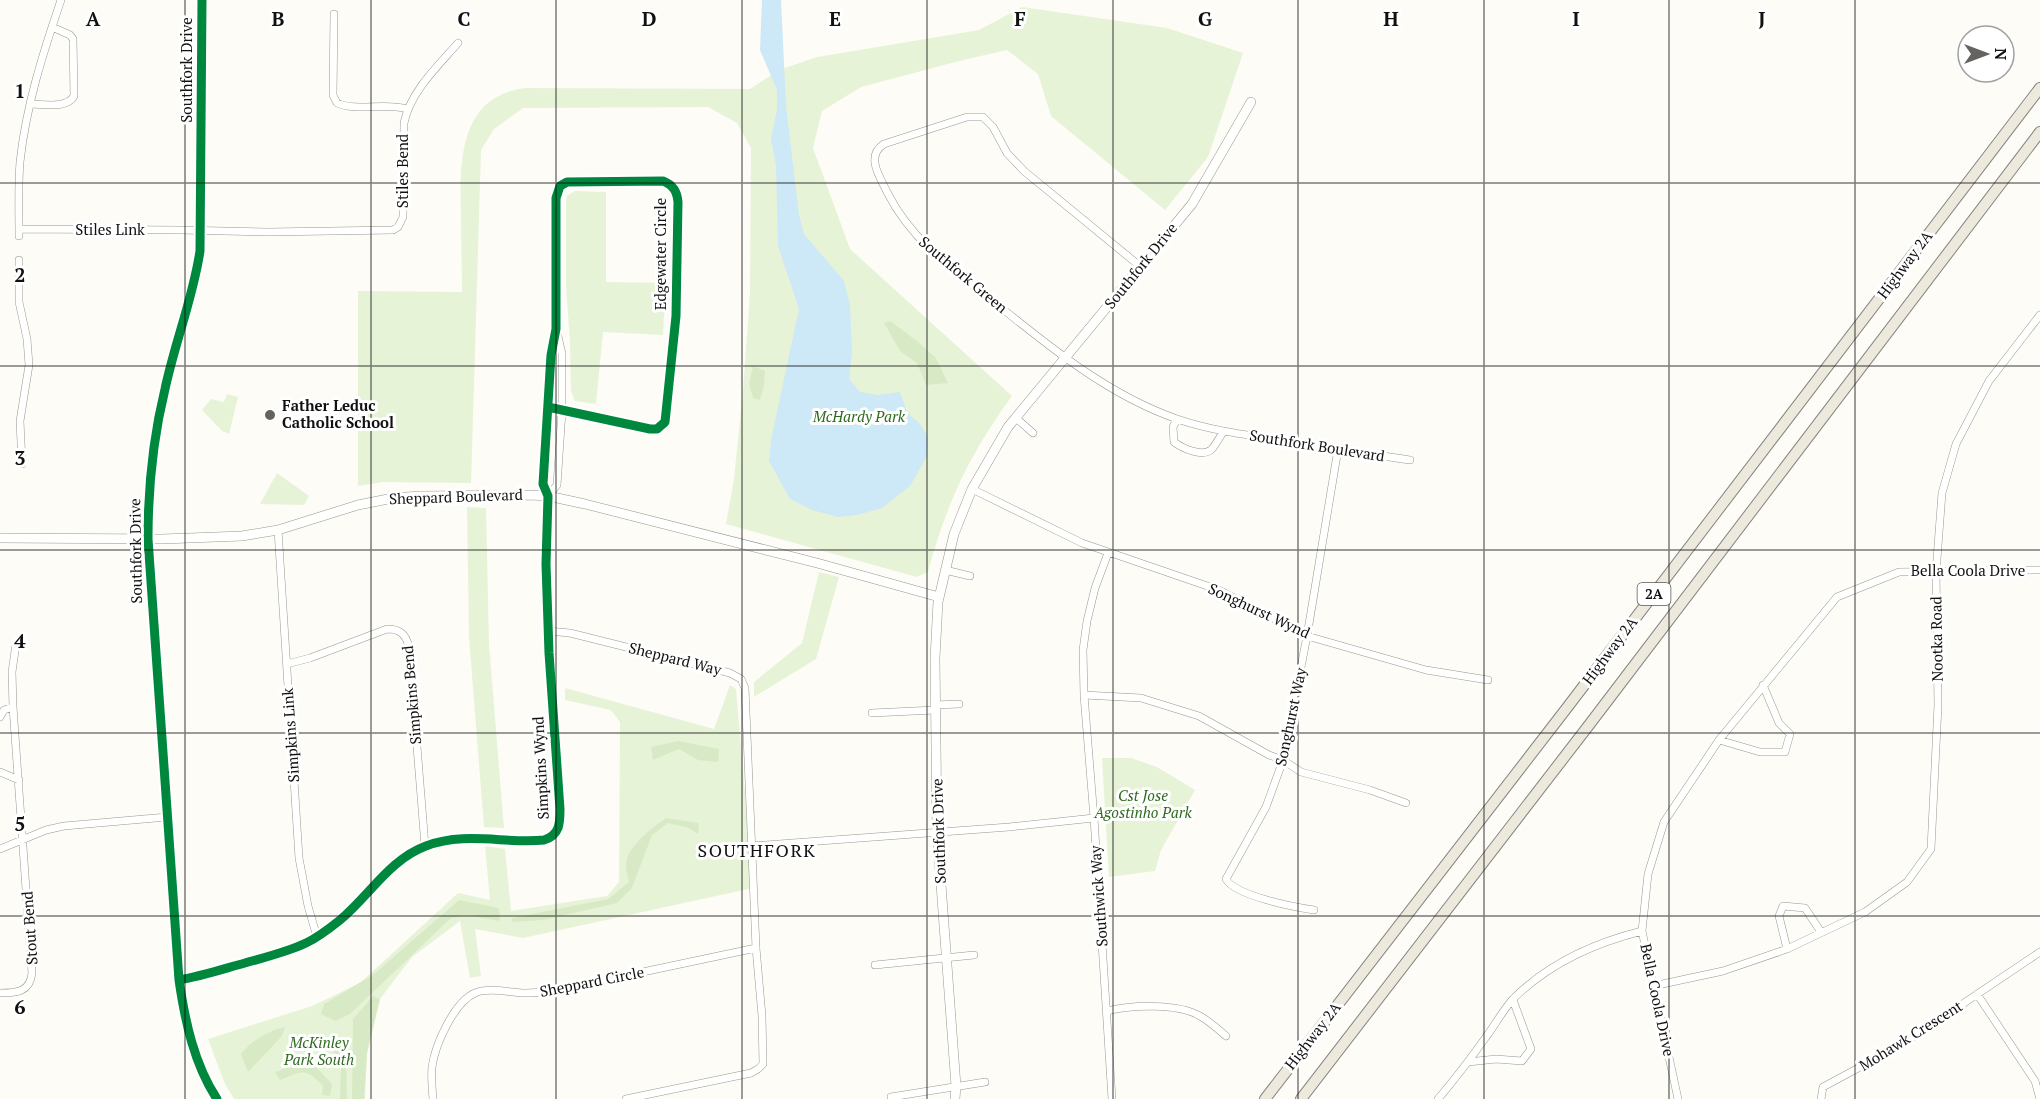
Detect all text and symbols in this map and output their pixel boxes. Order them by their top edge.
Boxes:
text: A [86,5,101,32]
text: B [272,5,285,32]
text: C [457,5,471,32]
text: D [642,5,656,32]
text: E [829,5,841,32]
text: F [1014,5,1026,32]
text: G [1198,5,1212,32]
text: H [1383,5,1399,32]
text: I [1572,5,1580,32]
text: J [1758,5,1766,32]
street label: Southfork Drive [176,17,196,123]
north arrow [1956,24,2016,84]
text: N [1990,48,2012,60]
text: 1 [14,77,26,104]
street label: Stiles Bend [392,134,412,208]
street label: Edgewater Circle [650,198,670,310]
street label: Southfork Drive [1099,218,1181,313]
street label: Stiles Link [75,219,145,239]
street label: Highway 2A [1872,226,1937,302]
street label: Southfork Green [915,231,1012,317]
text: 2 [14,261,26,288]
place label: Father Leduc Catholic School [282,395,394,432]
park label: McHardy Park [812,406,906,426]
marker: Father Leduc Catholic School [263,408,277,422]
street label: Southfork Boulevard [1248,424,1386,466]
text: 3 [14,444,26,471]
street label: Sheppard Boulevard [389,484,523,508]
street label: Southfork Drive [124,498,146,604]
street label: Bella Coola Drive [1911,560,2025,580]
street label: Songhurst Wynd [1205,578,1314,642]
road number: 2A [1638,583,1670,605]
street label: Nootka Road [1925,596,1947,682]
street label: Highway 2A [1577,612,1642,688]
text: 4 [14,627,26,654]
street label: Sheppard Way [627,637,724,679]
street label: Simpkins Bend [397,645,425,745]
street label: Songhurst Way [1270,665,1310,768]
street label: Simpkins Link [277,687,303,783]
street label: Simpkins Wynd [527,716,553,820]
street label: Southfork Drive [926,778,950,884]
park label: Cst Jose Agostinho Park [1093,785,1193,822]
text: 5 [14,810,26,837]
district label: SOUTHFORK [697,838,817,862]
street label: Southwick Way [1084,844,1112,947]
street label: Stout Bend [16,891,42,966]
street label: Bella Coola Drive [1636,942,1680,1058]
street label: Sheppard Circle [538,961,646,1001]
text: 6 [14,993,26,1020]
street label: Mohawk Crescent [1855,995,1966,1075]
street label: Highway 2A [1280,997,1345,1073]
park label: McKinley Park South [283,1032,354,1069]

